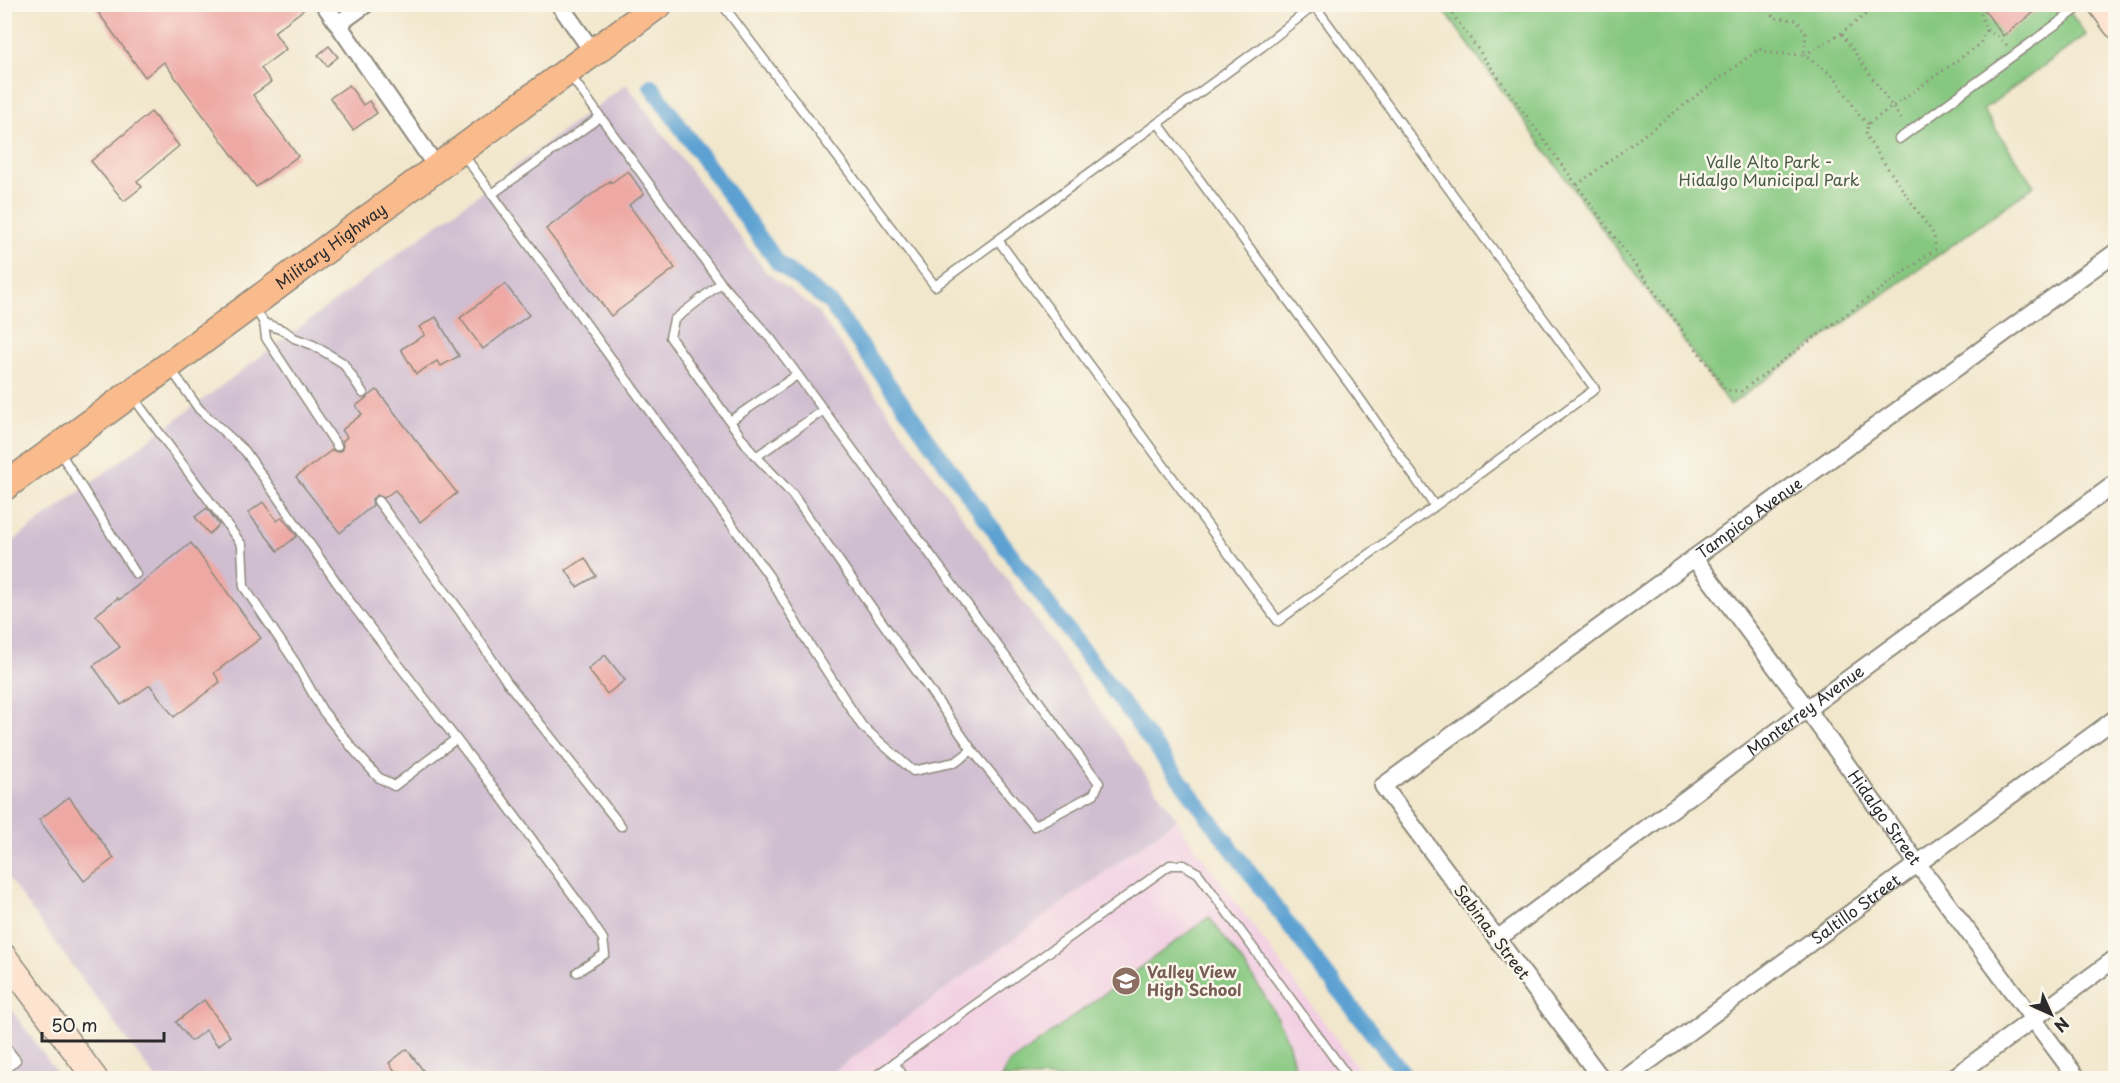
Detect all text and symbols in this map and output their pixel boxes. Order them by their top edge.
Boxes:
park label: Valle Alto Park - Hidalgo Municipal Park [1679,149,1860,191]
street label: Military Highway [270,196,391,294]
street label: Tampico Avenue [1691,471,1806,564]
street label: Monterrey Avenue [1741,658,1869,761]
street label: Hidalgo Street [1843,764,1928,870]
street label: Saltillo Street [1806,867,1905,949]
street label: Sabinas Street [1449,879,1537,984]
place label: Valley View High School [1147,959,1241,1001]
school or university icon: Valley View High School [1110,965,1142,997]
north arrow [2021,984,2081,1044]
scale bar [42,1005,164,1043]
text: 50 m [51,1011,98,1038]
text: N [2049,1012,2075,1038]

